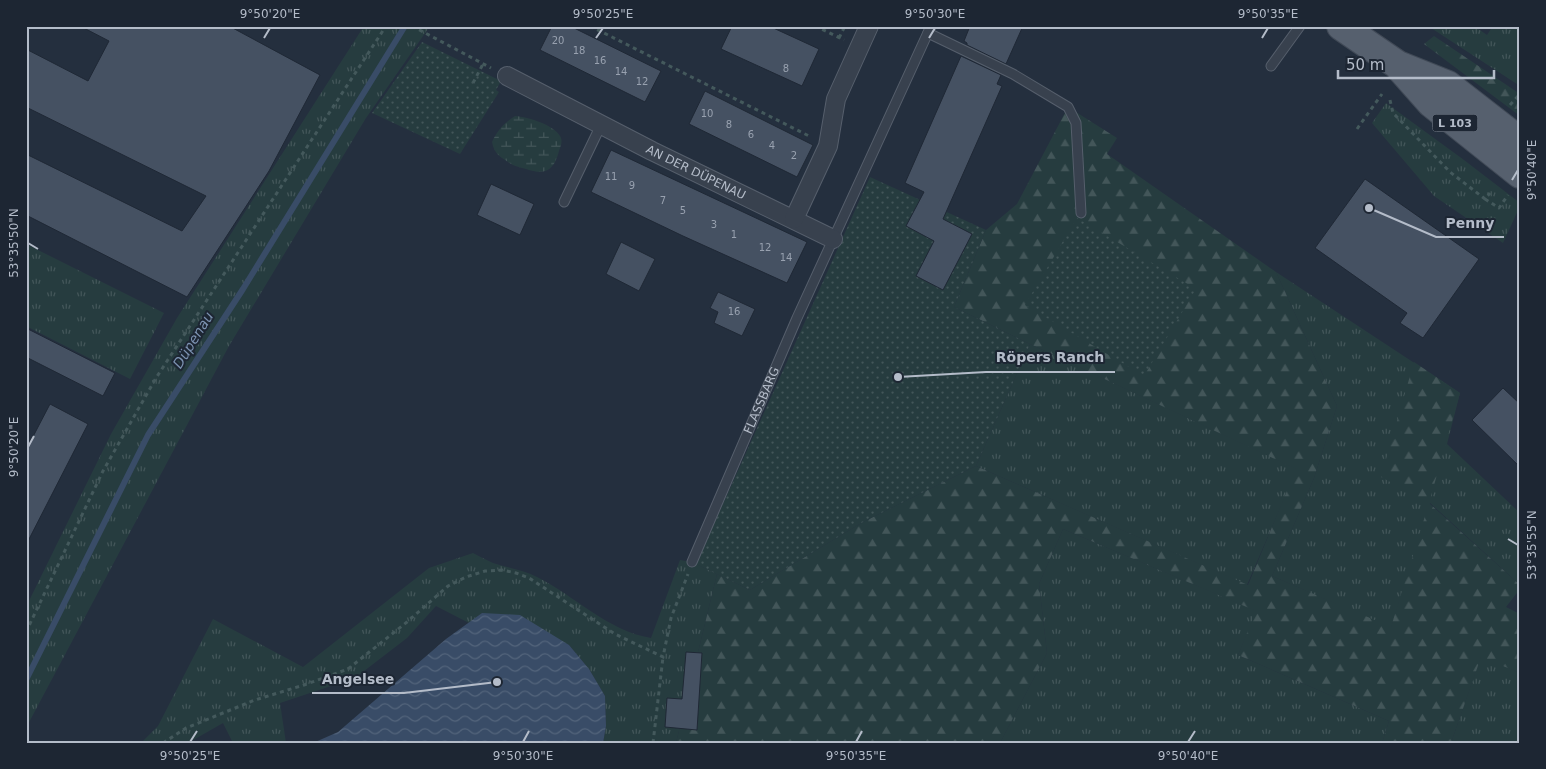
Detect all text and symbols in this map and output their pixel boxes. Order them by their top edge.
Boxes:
text: 9°50'20"E [240,7,300,21]
text: 9°50'25"E [573,7,633,21]
text: 9°50'30"E [905,7,965,21]
text: 9°50'35"E [1238,7,1298,21]
house number: 20 [552,35,564,46]
house number: 18 [573,45,585,56]
scale bar [1338,48,1495,80]
house number: 16 [594,55,606,66]
text: 50 m [1346,56,1384,74]
house number: 8 [783,63,789,74]
house number: 14 [615,66,627,77]
house number: 12 [636,76,648,87]
house number: 10 [701,108,713,119]
road number: L 103 [1432,115,1478,132]
house number: 8 [726,119,732,130]
house number: 6 [748,129,754,140]
house number: 4 [769,140,775,151]
text: 9°50'40"E [1525,140,1539,200]
street label: AN DER DÜPENAU [644,142,748,202]
house number: 2 [791,150,797,161]
house number: 11 [605,171,617,182]
house number: 9 [629,180,635,191]
house number: 7 [660,195,666,206]
house number: 5 [680,205,686,216]
text: 53°35'50"N [7,208,21,278]
callout: Penny [1436,208,1504,237]
text: Penny [1446,215,1494,231]
house number: 3 [711,219,717,230]
house number: 1 [731,229,737,240]
house number: 12 [759,242,771,253]
house number: 14 [780,252,792,263]
house number: 16 [728,306,740,317]
water label: Düpenau [169,309,217,371]
callout: Röpers Ranch [986,343,1115,372]
text: Röpers Ranch [996,349,1104,365]
street label: FLASSBARG [741,365,782,436]
text: 9°50'20"E [7,417,21,477]
text: 53°35'55"N [1525,510,1539,580]
callout: Angelsee [312,664,404,693]
text: Angelsee [322,671,394,687]
text: 9°50'25"E [160,749,220,763]
text: 9°50'30"E [493,749,553,763]
text: 9°50'35"E [826,749,886,763]
text: 9°50'40"E [1158,749,1218,763]

